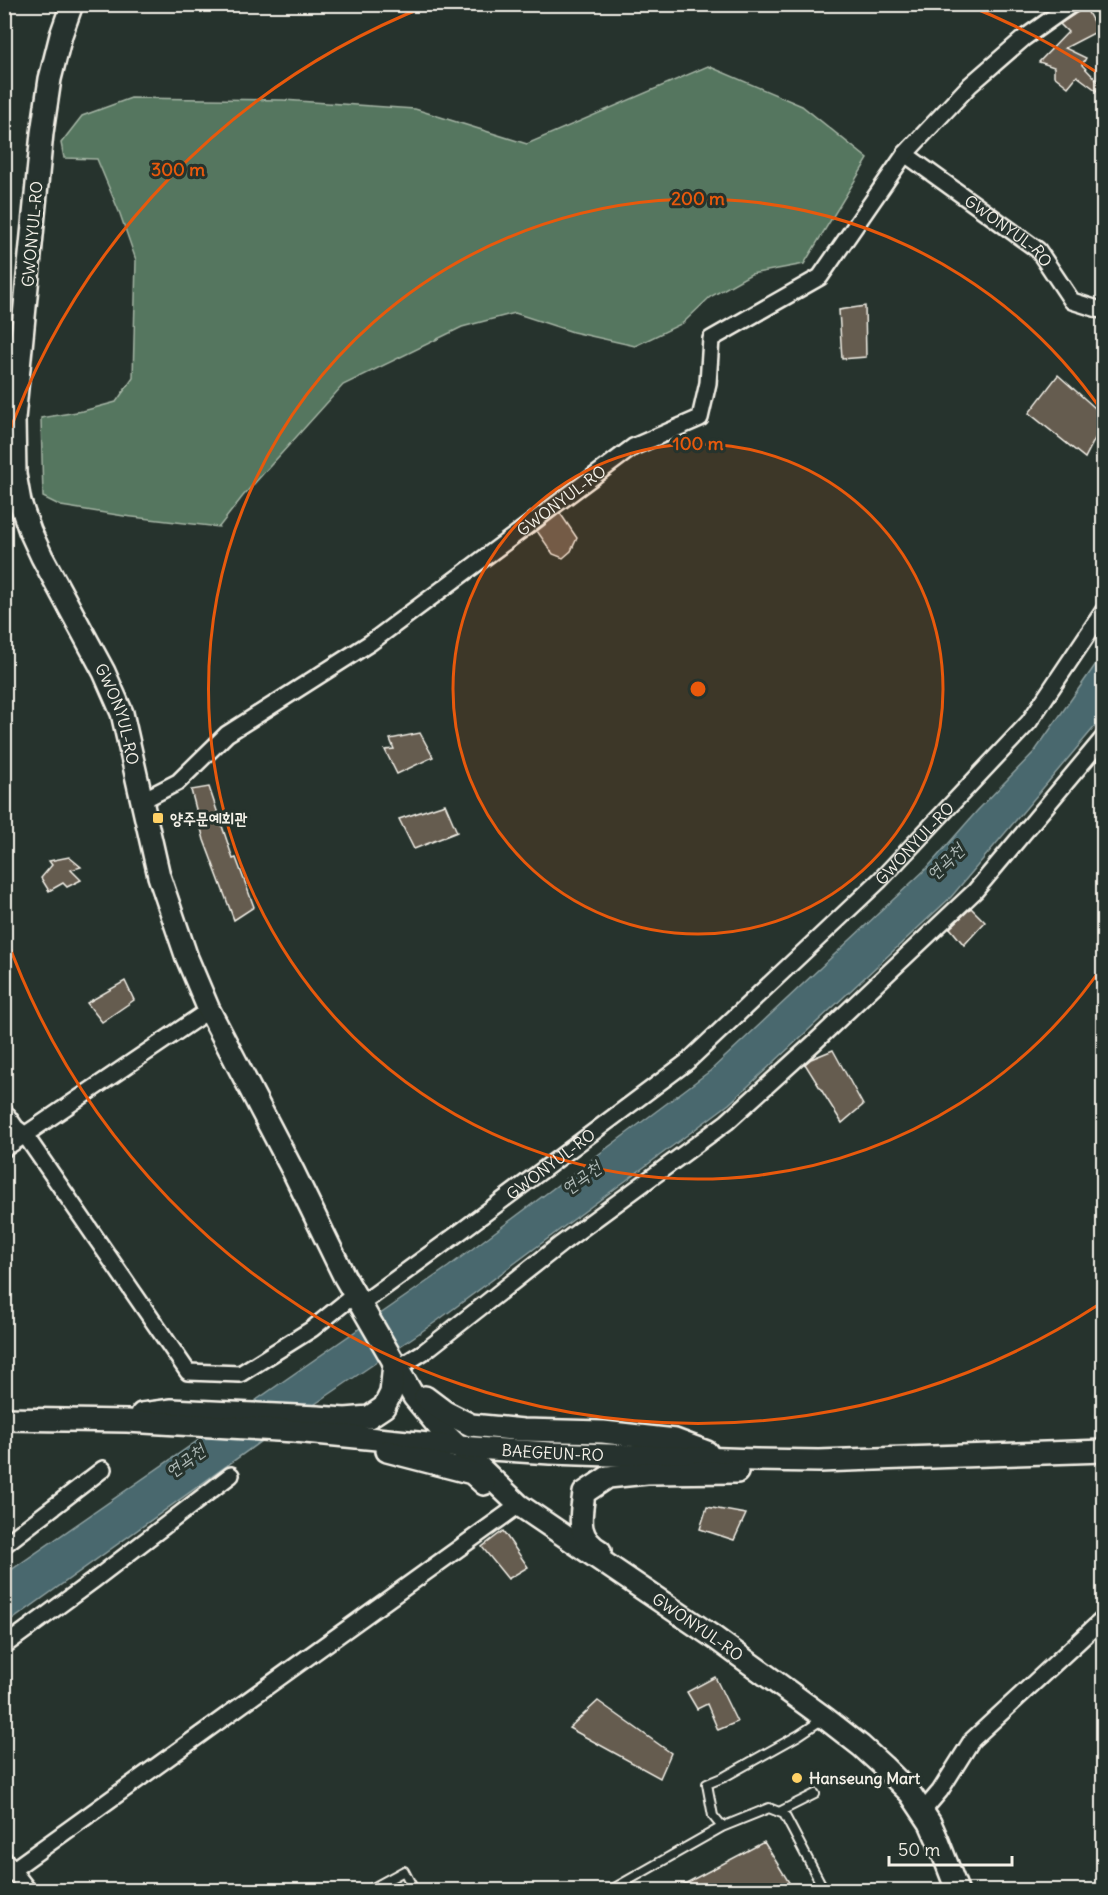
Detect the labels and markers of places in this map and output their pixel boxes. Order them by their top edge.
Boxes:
centre of rings [688,679,708,699]
place label: 양주문예회관 [170,808,247,828]
marker: 양주문예회관 [151,811,165,825]
place label: Hanseung Mart [809,1768,921,1789]
marker: Hanseung Mart [790,1771,804,1785]

